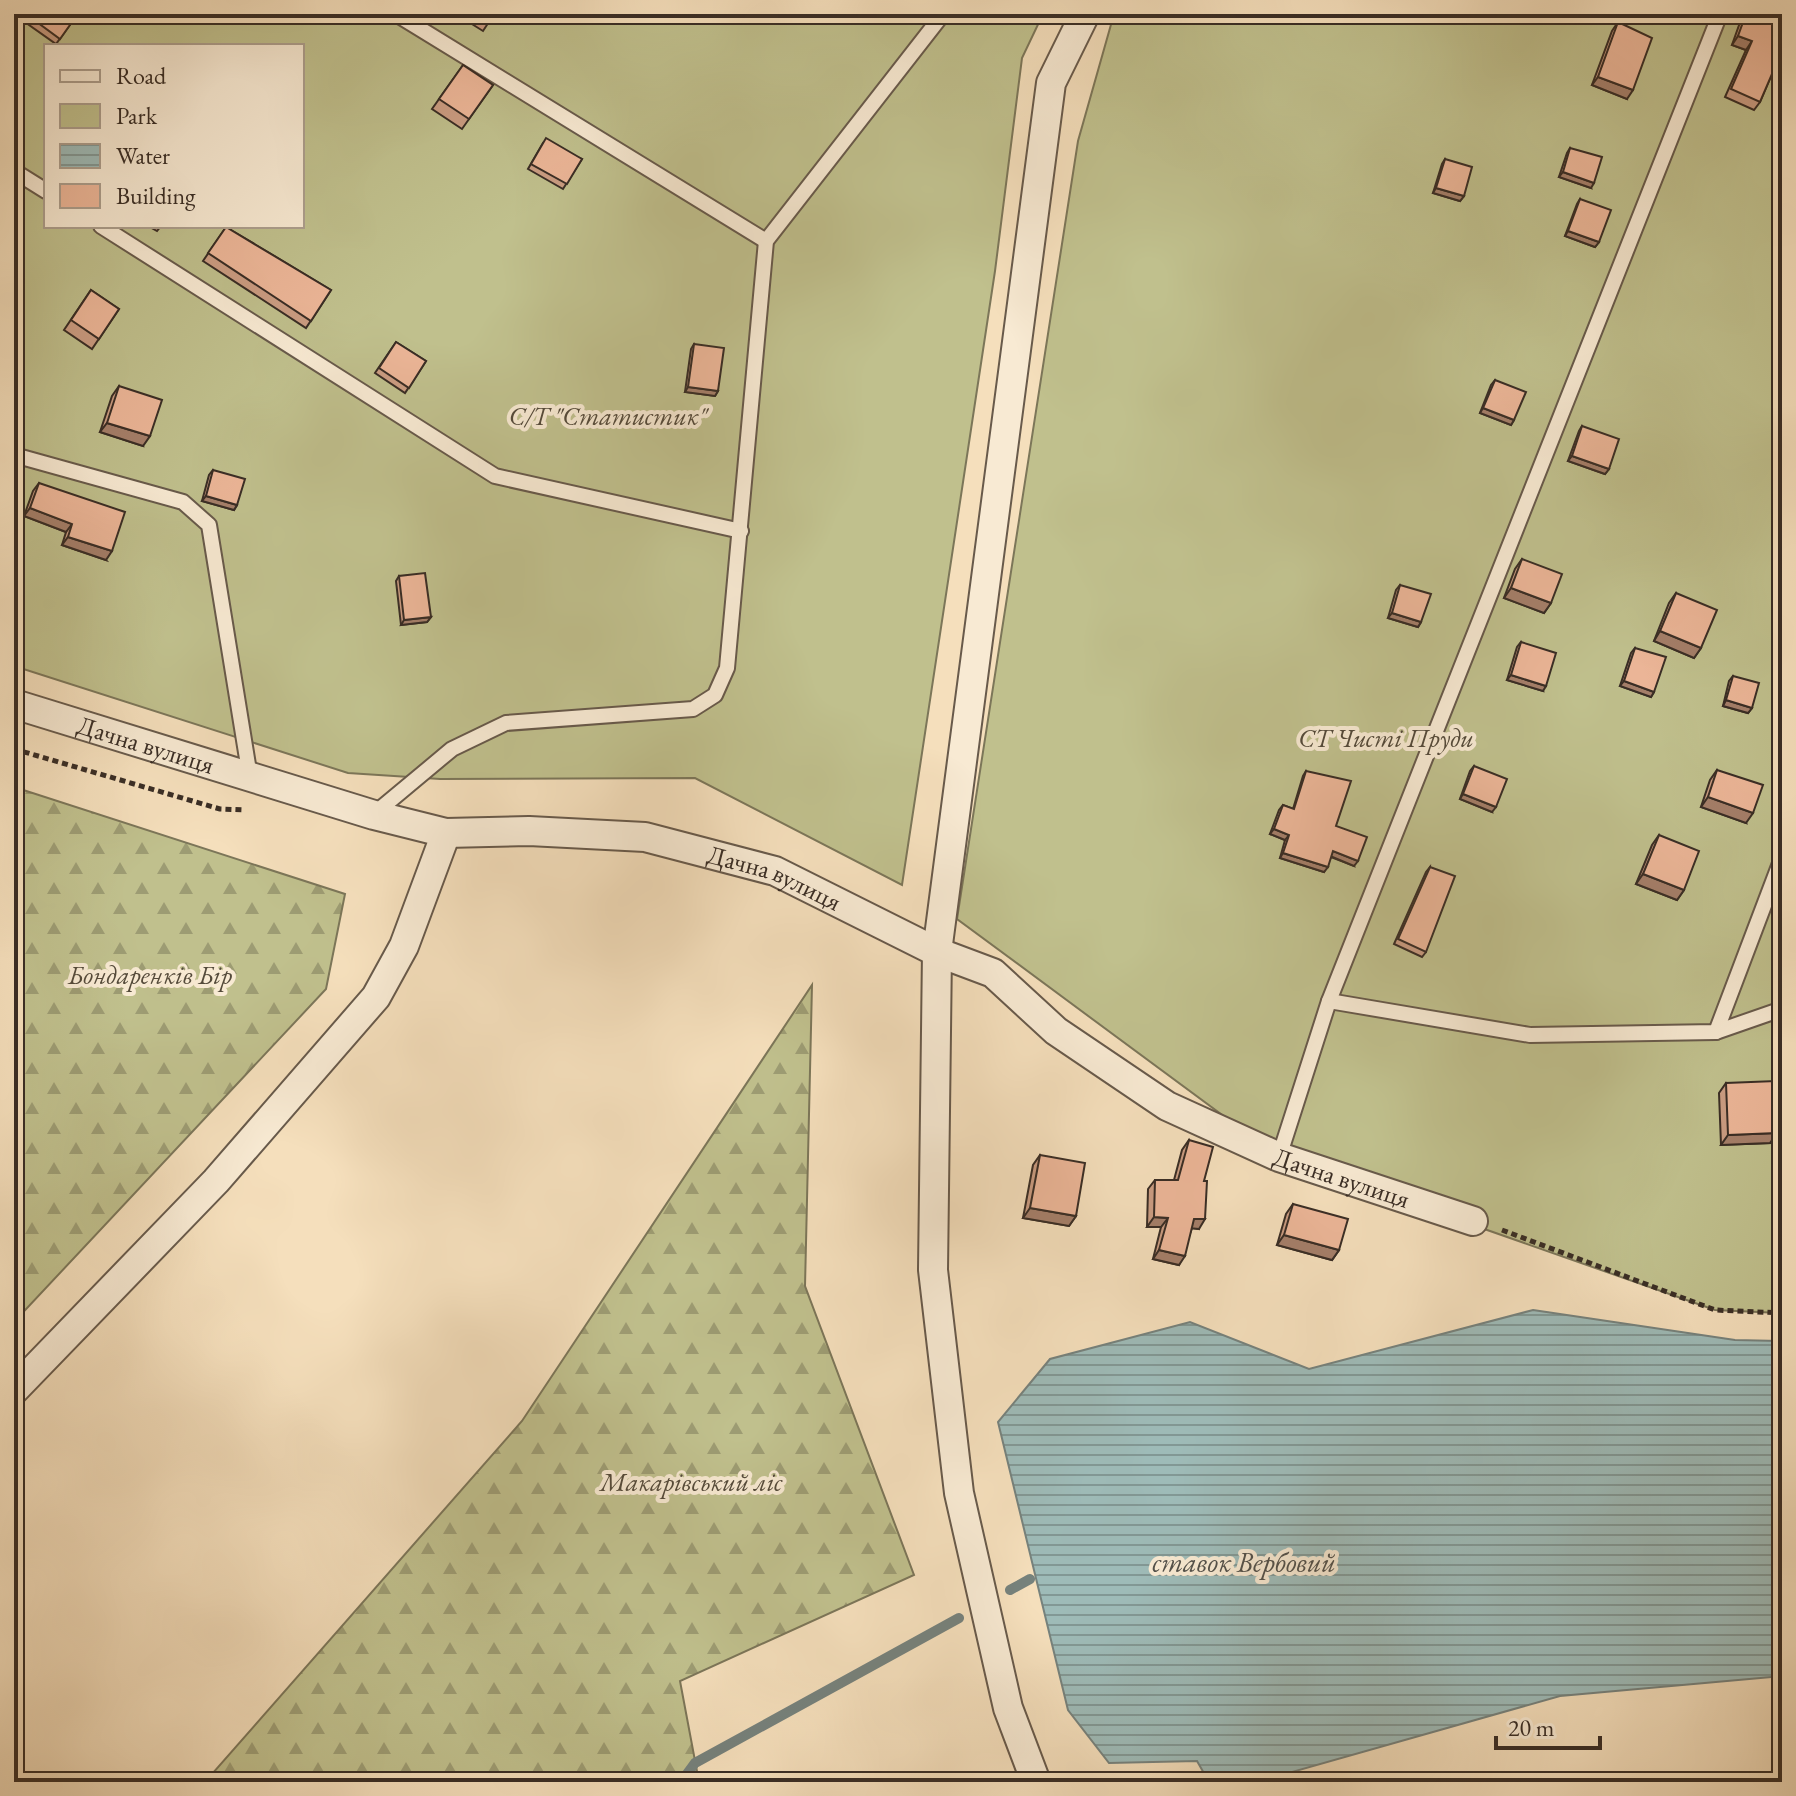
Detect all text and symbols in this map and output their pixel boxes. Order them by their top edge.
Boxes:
legend [44,44,304,228]
text: Road [116,60,167,91]
text: Park [116,100,158,131]
text: Water [116,140,170,171]
text: Building [116,180,196,211]
park label: С/Т "Статистик" [509,399,710,433]
street label: Дачна вулиця [73,708,219,782]
park label: СТ Чисті Пруди [1298,721,1474,755]
street label: Дачна вулиця [704,837,847,919]
park label: Бондаренків Бір [67,958,233,992]
street label: Дачна вулиця [1269,1139,1414,1216]
park label: Макарівський ліс [598,1465,783,1499]
water label: ставок Вербовий [1152,1544,1336,1580]
scale bar [1496,1700,1600,1750]
text: 20 m [1508,1712,1555,1743]

